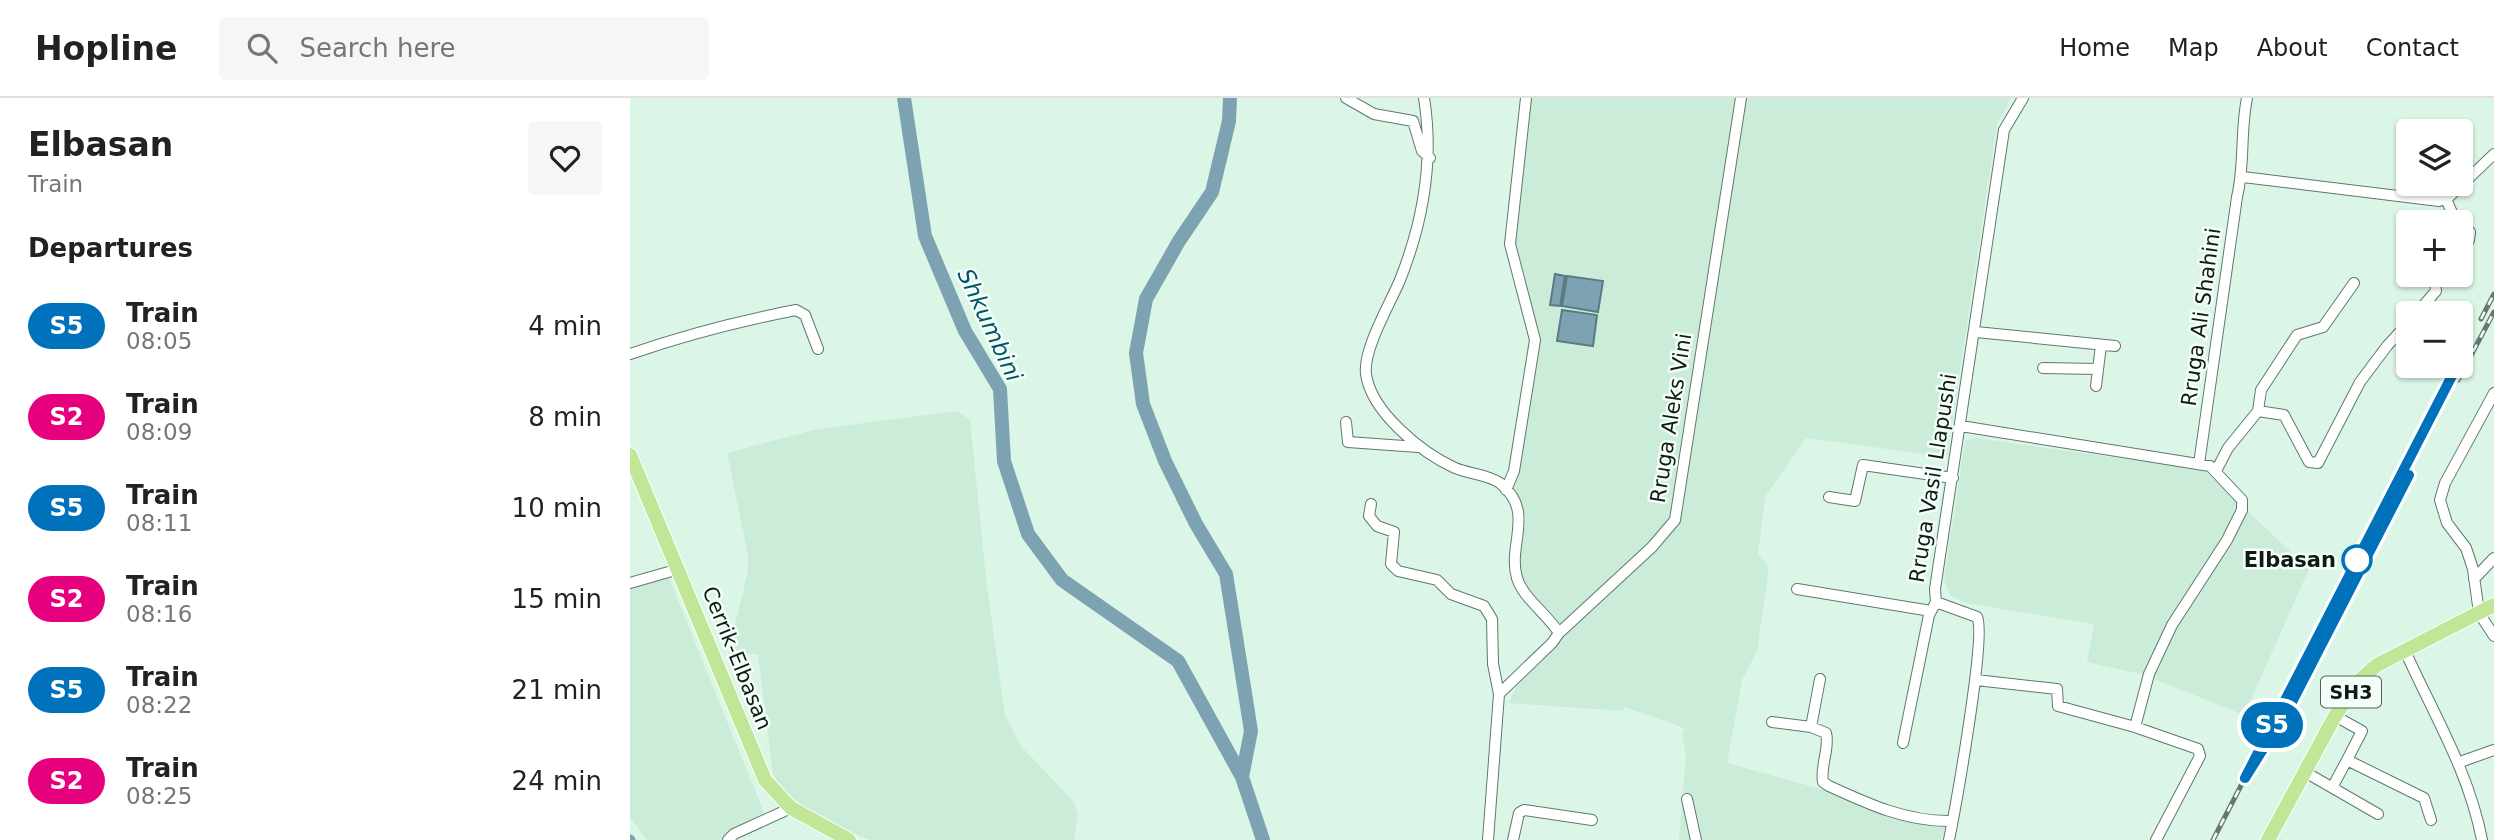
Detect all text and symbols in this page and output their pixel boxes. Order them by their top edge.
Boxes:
search box [219,17,709,80]
text: Hopline [35,29,177,68]
icon: search [243,29,281,67]
text: Search here [299,33,456,63]
text: Home [2059,34,2130,62]
text: Map [2168,34,2219,62]
text: About [2257,34,2328,62]
text: Contact [2366,34,2459,62]
map controls [2396,119,2473,378]
button: layers [2396,119,2473,196]
button: heart [528,121,602,195]
text: Elbasan [28,125,173,164]
text: Train [28,171,83,197]
button: + [2396,210,2473,287]
street label: Rruga Ali Shahini [2177,226,2225,408]
text: Departures [28,233,193,263]
water label: Shkumbini [953,264,1028,386]
text: Train [126,298,199,328]
button: − [2396,301,2473,378]
text: 4 min [528,311,602,341]
text: S5 [50,312,83,340]
text: 08:05 [126,328,192,354]
street label: Rruga Aleks Vini [1646,332,1696,504]
street label: Rruga Vasil Llapushi [1905,372,1961,584]
text: Train [126,389,199,419]
text: 8 min [528,402,602,432]
text: S2 [50,403,83,431]
text: 08:09 [126,419,192,445]
text: Train [126,480,199,510]
text: 10 min [512,493,602,523]
text: S5 [50,494,83,522]
text: 08:11 [126,510,192,536]
marker: Elbasan [2342,545,2372,575]
place label: Elbasan [2244,548,2336,572]
text: Train [126,571,199,601]
street label: Cerrik-Elbasan [697,583,777,733]
text: 15 min [512,584,602,614]
text: S2 [50,585,83,613]
text: 08:16 [126,601,192,627]
text: Train [126,662,199,692]
text: 21 min [512,675,602,705]
text: S5 [50,676,83,704]
road number: SH3 [2321,677,2381,708]
text: 08:22 [126,692,192,718]
line badge: S5 [2240,702,2304,748]
text: S5 [2255,711,2289,739]
text: Train [126,753,199,783]
text: 24 min [512,766,602,796]
text: S2 [50,767,83,795]
text: 08:25 [126,783,192,809]

